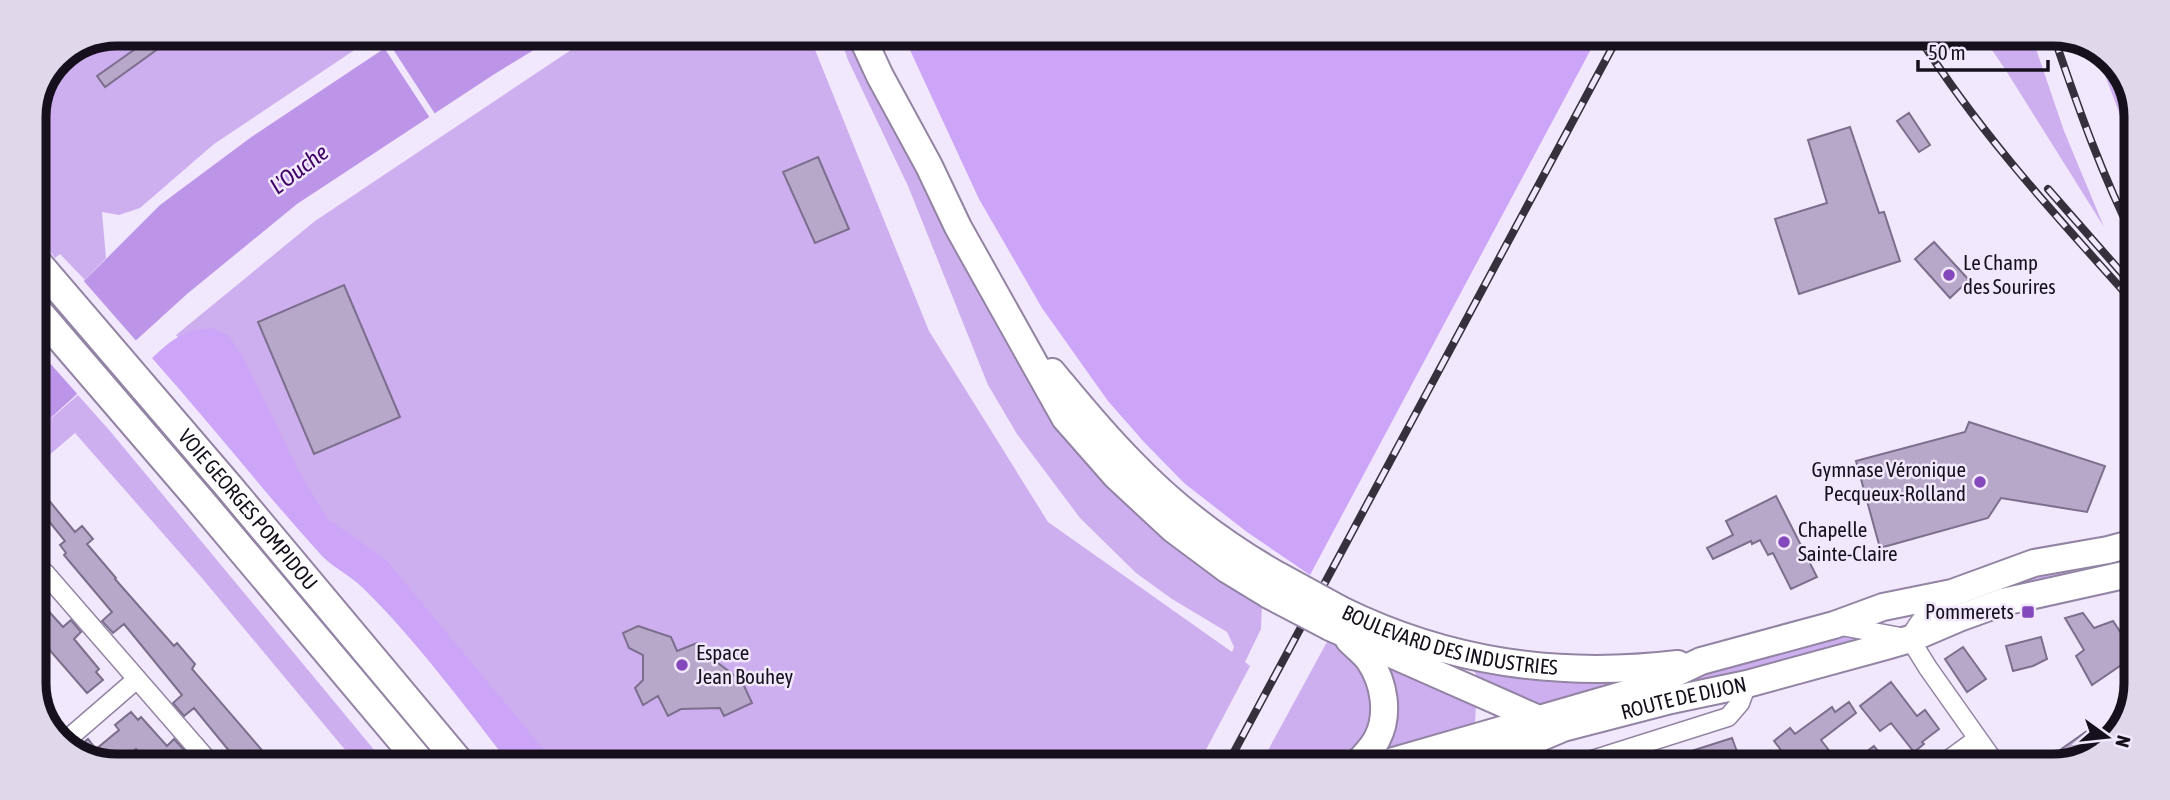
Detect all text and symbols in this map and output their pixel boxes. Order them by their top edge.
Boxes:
scale bar [1918,28,2048,72]
text: 50 m [1928,40,1966,64]
water label: L'Ouche [265,139,333,199]
place label: Le Champ des Sourires [1963,250,2056,298]
marker: Le Champ des Sourires [1941,267,1957,283]
street label: VOIE GEORGES POMPIDOU [174,424,323,594]
place label: Gymnase Véronique Pecqueux-Rolland [1811,457,1966,505]
marker: Gymnase Véronique Pecqueux-Rolland [1972,474,1988,490]
place label: Chapelle Sainte-Claire [1798,517,1898,565]
marker: Chapelle Sainte-Claire [1776,534,1792,550]
street label: BOULEVARD DES INDUSTRIES [1339,599,1559,679]
place label: Pommerets [1925,599,2014,623]
marker: Pommerets [2020,604,2036,620]
place label: Espace Jean Bouhey [696,640,794,688]
marker: Espace Jean Bouhey [674,657,690,673]
street label: ROUTE DE DIJON [1618,671,1749,724]
north arrow [2072,702,2142,772]
text: N [2111,733,2135,750]

